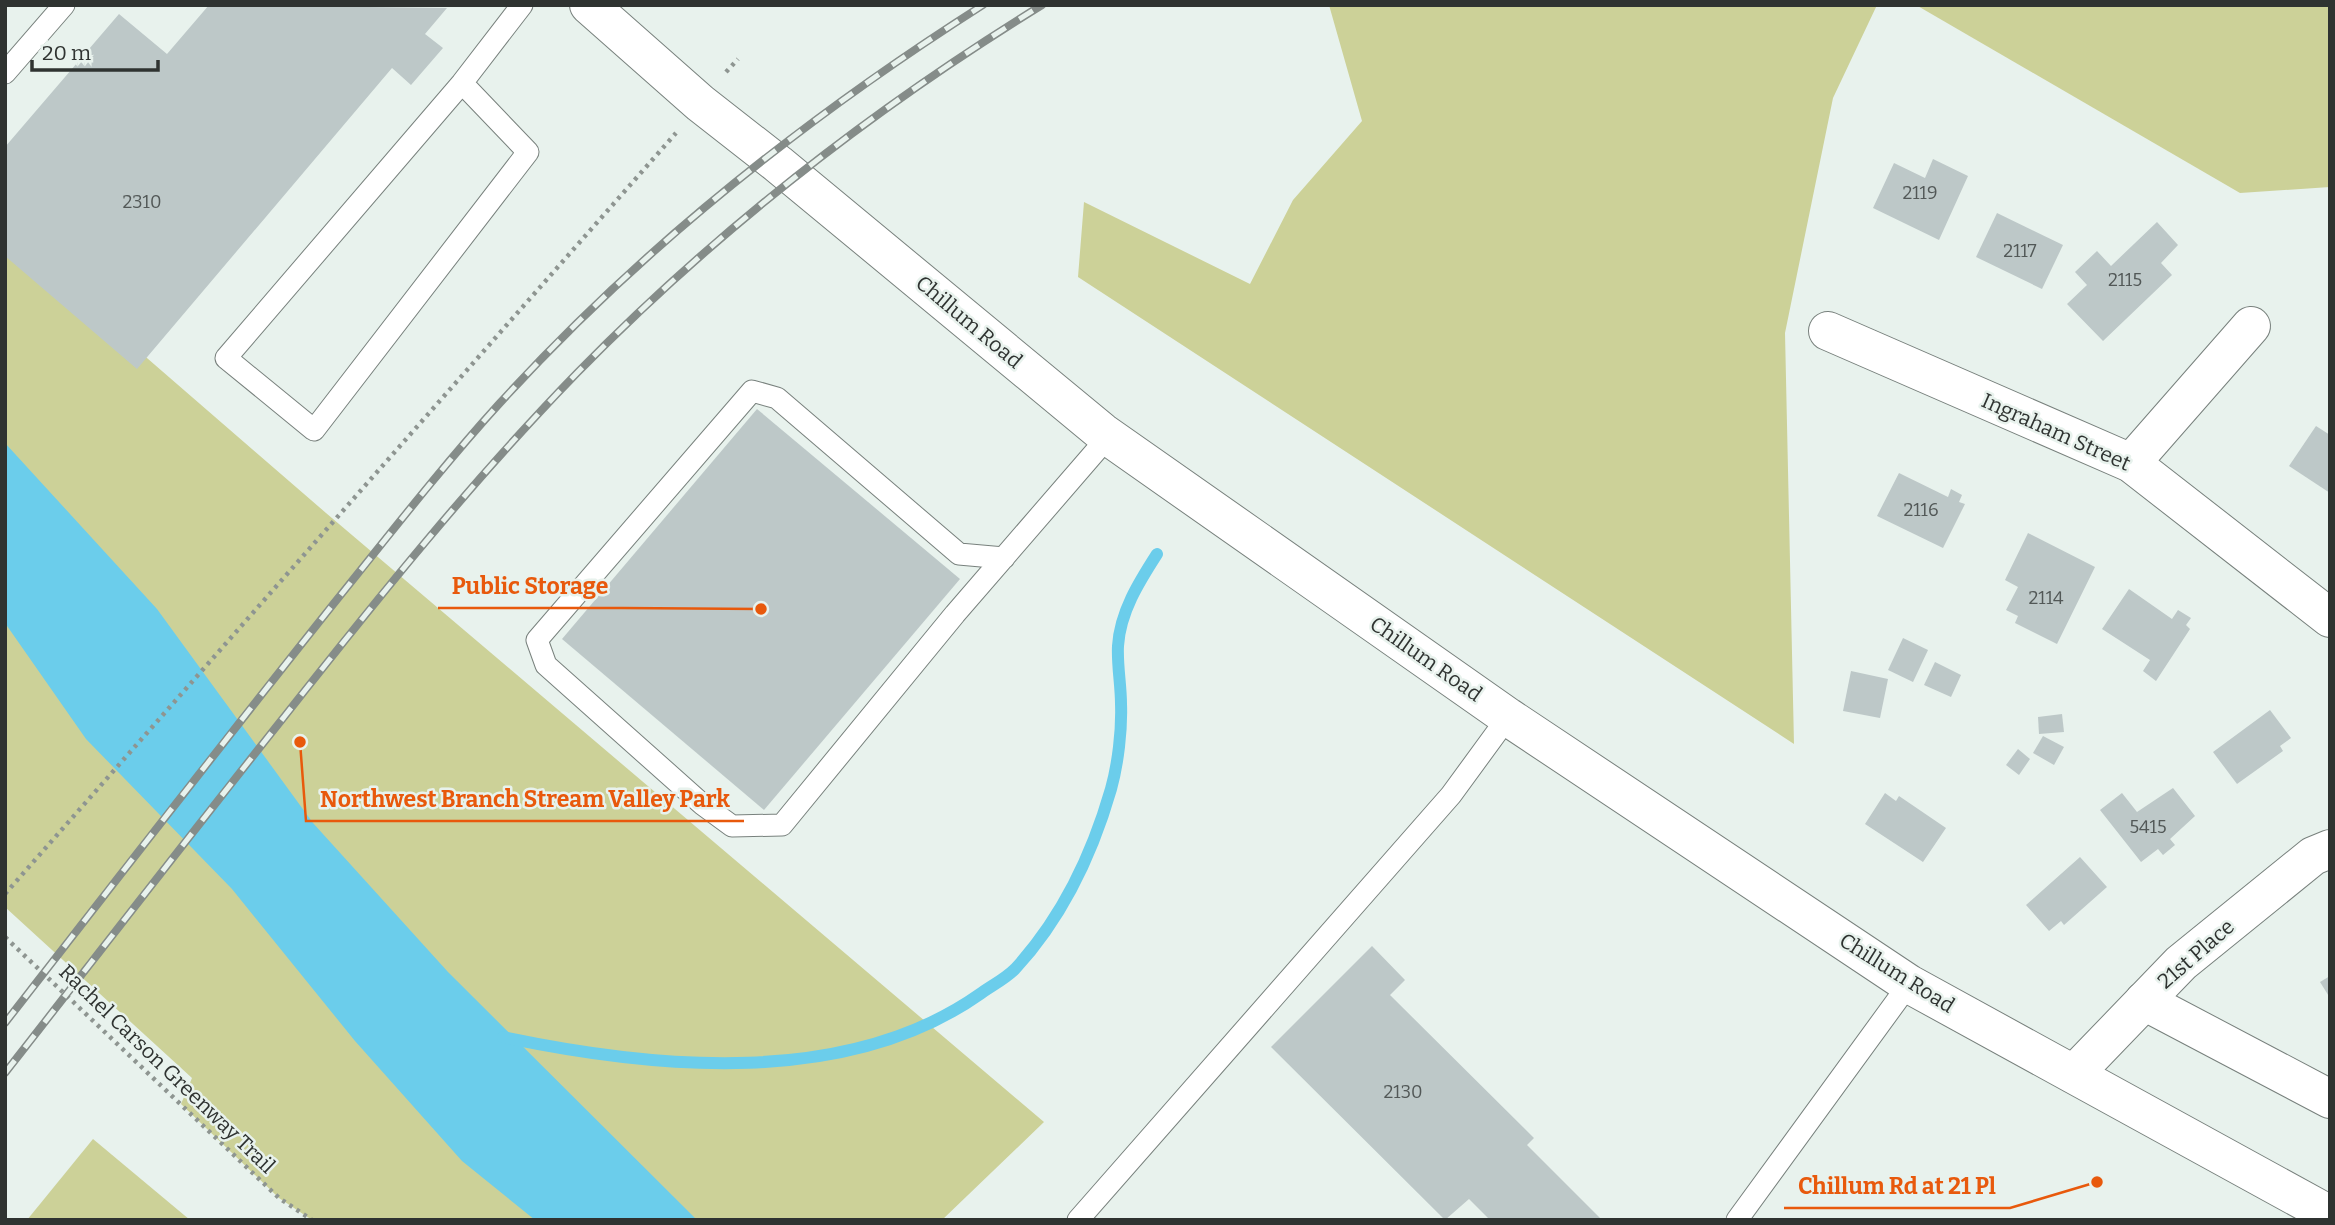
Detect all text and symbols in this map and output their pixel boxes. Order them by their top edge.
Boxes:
scale bar [32,28,158,72]
text: 20 m [42,40,91,66]
house number: 2119 [1903,182,1937,204]
house number: 2310 [123,191,161,213]
house number: 2117 [2003,240,2037,262]
house number: 2115 [2108,269,2142,291]
street label: Chillum Road [910,270,1028,374]
street label: Ingraham Street [1977,388,2135,477]
house number: 2116 [1904,499,1938,521]
callout: Public Storage [438,564,622,608]
text: Public Storage [452,572,608,600]
house number: 2114 [2029,587,2064,609]
street label: Chillum Road [1365,611,1487,707]
callout: Northwest Branch Stream Valley Park [306,777,744,821]
text: Northwest Branch Stream Valley Park [320,785,730,813]
house number: 5415 [2129,816,2167,838]
street label: 21st Place [2152,914,2240,994]
street label: Chillum Road [1835,927,1959,1019]
street label: Rachel Carson Greenway Trail [54,959,280,1179]
house number: 2130 [1384,1081,1422,1103]
callout: Chillum Rd at 21 Pl [1784,1164,2010,1208]
text: Chillum Rd at 21 Pl [1798,1172,1996,1200]

